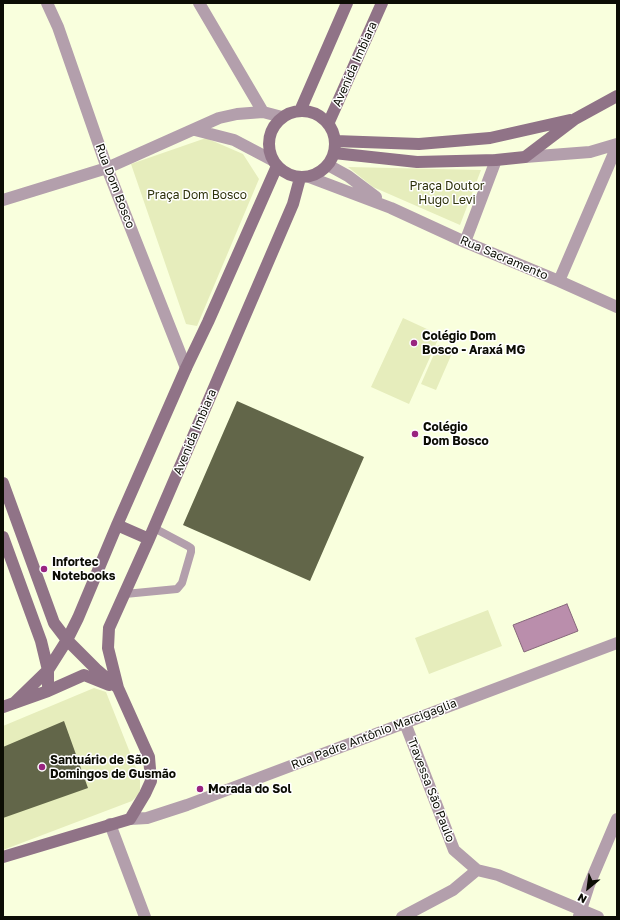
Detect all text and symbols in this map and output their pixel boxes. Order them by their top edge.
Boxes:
street label: Avenida Imbiara [330,19,380,109]
street label: Rua Dom Bosco [92,142,138,230]
park label: Praça Doutor Hugo Levi [409,179,485,207]
park label: Praça Dom Bosco [147,188,247,202]
street label: Rua Sacramento [458,233,550,283]
place label: Colégio Dom Bosco - Araxá MG [422,329,525,357]
marker: Colégio Dom Bosco - Araxá MG [409,338,419,348]
street label: Avenida Imbiara [170,387,220,477]
place label: Colégio Dom Bosco [423,420,489,448]
marker: Colégio Dom Bosco [410,429,420,439]
place label: Infortec Notebooks [52,555,116,583]
marker: Infortec Notebooks [39,564,49,574]
street label: Rua Padre Antônio Marcigaglia [289,696,459,772]
street label: Travessa São Paulo [404,736,458,844]
place label: Santuário de São Domingos de Gusmão [50,753,176,781]
marker: Santuário de São Domingos de Gusmão [37,762,47,772]
place label: Morada do Sol [208,782,292,796]
marker: Morada do Sol [195,784,205,794]
north arrow [568,868,608,908]
text: N [575,891,589,907]

